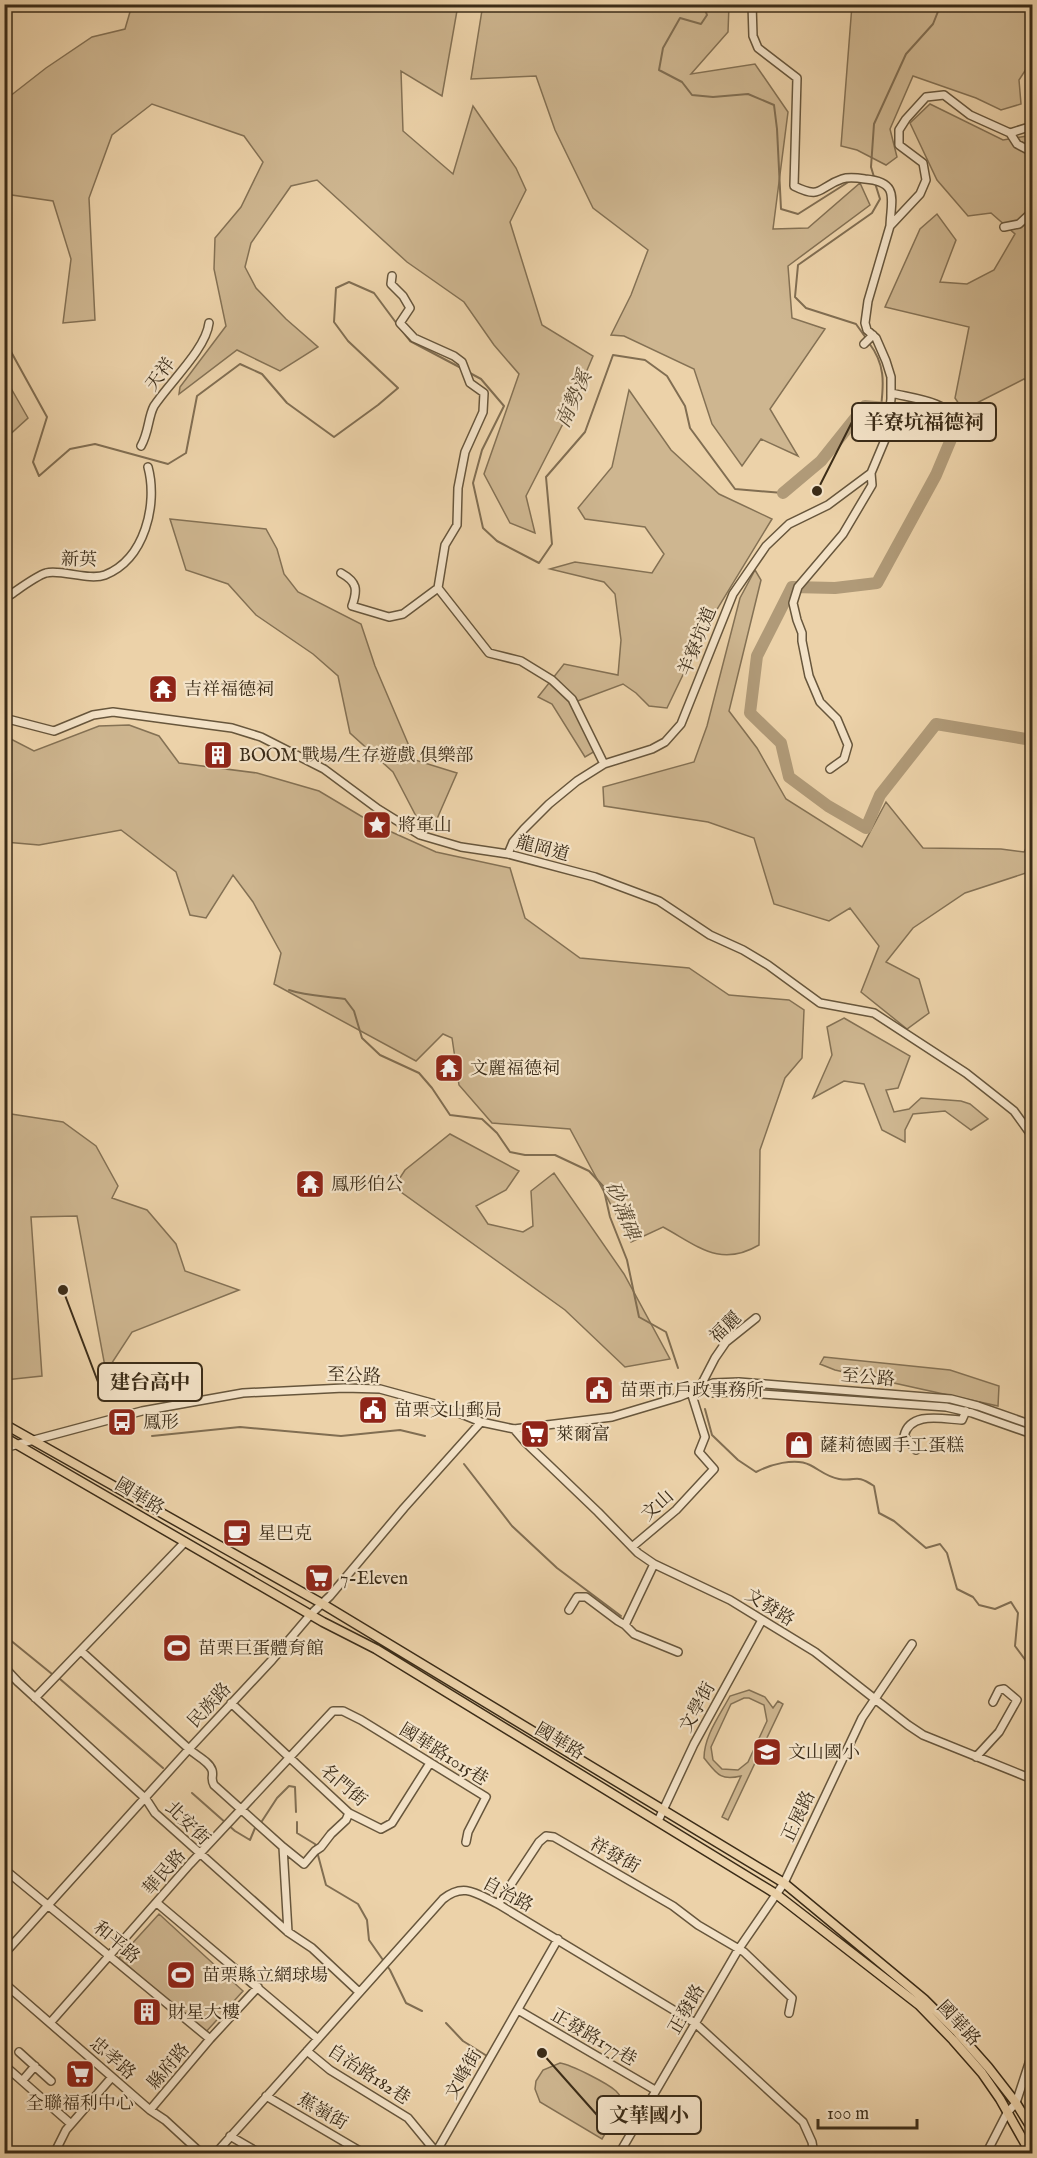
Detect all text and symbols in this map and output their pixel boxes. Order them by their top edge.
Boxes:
street label: 天祥 [141,354,181,396]
water label: 南勢溪 [551,365,599,432]
callout: 羊寮坑福德祠 [852,403,996,441]
text: 羊寮坑福德祠 [864,411,984,436]
street label: 新英 [61,549,97,572]
street label: 羊寮坑道 [674,604,723,679]
temple icon: 吉祥福德祠 [147,673,179,705]
place label: 吉祥福德祠 [184,679,274,702]
building icon: BOOM 戰場/生存遊戲 俱樂部 [202,739,234,771]
place label: BOOM 戰場/生存遊戲 俱樂部 [239,745,474,768]
place icon: 將軍山 [361,809,393,841]
place label: 將軍山 [398,815,452,838]
street label: 龍岡道 [514,831,572,868]
temple icon: 文麗福德祠 [433,1052,465,1084]
place label: 文麗福德祠 [470,1058,560,1081]
temple icon: 鳳形伯公 [294,1168,326,1200]
place label: 鳳形伯公 [331,1174,403,1197]
water label: 砂溝碑 [599,1178,645,1246]
street label: 福麗 [705,1307,747,1349]
callout: 建台高中 [98,1363,202,1401]
street label: 至公路 [327,1364,381,1389]
street label: 至公路 [840,1365,896,1392]
text: 建台高中 [110,1371,190,1396]
public building icon: 苗栗市戶政事務所 [583,1374,615,1406]
place label: 苗栗市戶政事務所 [620,1380,764,1403]
public building icon: 苗栗文山郵局 [357,1394,389,1426]
place label: 苗栗文山郵局 [394,1400,502,1423]
bus stop icon: 鳳形 [106,1406,138,1438]
place label: 鳳形 [143,1412,179,1435]
supermarket icon: 萊爾富 [519,1418,551,1450]
place label: 萊爾富 [556,1424,610,1447]
shop icon: 薩莉德國手工蛋糕 [783,1429,815,1461]
place label: 薩莉德國手工蛋糕 [820,1435,964,1458]
street label: 國華路 [110,1474,168,1521]
street label: 文山 [637,1486,679,1527]
cafe icon: 星巴克 [221,1517,253,1549]
place label: 星巴克 [258,1523,312,1546]
supermarket icon: 7-Eleven [303,1562,335,1594]
place label: 7-Eleven [340,1568,409,1591]
street label: 文發路 [740,1584,798,1632]
sports icon: 苗栗巨蛋體育館 [161,1632,193,1664]
place label: 苗栗巨蛋體育館 [198,1638,324,1661]
street label: 民族路 [183,1678,237,1734]
street label: 文學街 [675,1679,721,1737]
street label: 國華路1015巷 [394,1719,492,1792]
street label: 國華路 [530,1719,588,1766]
school or university icon: 文山國小 [751,1736,783,1768]
place label: 文山國小 [788,1742,860,1765]
street label: 名門街 [315,1760,371,1812]
street label: 正展路 [778,1787,821,1846]
street label: 北安街 [160,1797,214,1851]
street label: 祥發街 [585,1833,643,1879]
street label: 華民路 [139,1845,192,1901]
street label: 自治路 [478,1872,537,1918]
street label: 和平路 [88,1917,144,1969]
sports icon: 苗栗縣立網球場 [165,1959,197,1991]
place label: 苗栗縣立網球場 [202,1965,328,1988]
street label: 正發路 [664,1981,711,2039]
building icon: 財星大樓 [131,1996,163,2028]
street label: 國華路 [931,1996,985,2052]
place label: 財星大樓 [168,2002,240,2025]
street label: 正發路177巷 [546,2004,640,2072]
street label: 忠孝路 [84,2033,140,2086]
street label: 縣府路 [143,2039,195,2095]
street label: 自治路182巷 [322,2040,414,2111]
street label: 文峰街 [441,2046,488,2104]
supermarket icon: 全聯福利中心 [64,2058,96,2090]
street label: 蕉嶺街 [293,2089,351,2136]
scale bar [818,2092,917,2130]
place label: 全聯福利中心 [26,2093,134,2116]
callout: 文華國小 [597,2096,701,2134]
text: 100 m [827,2103,869,2126]
text: 文華國小 [609,2104,689,2129]

